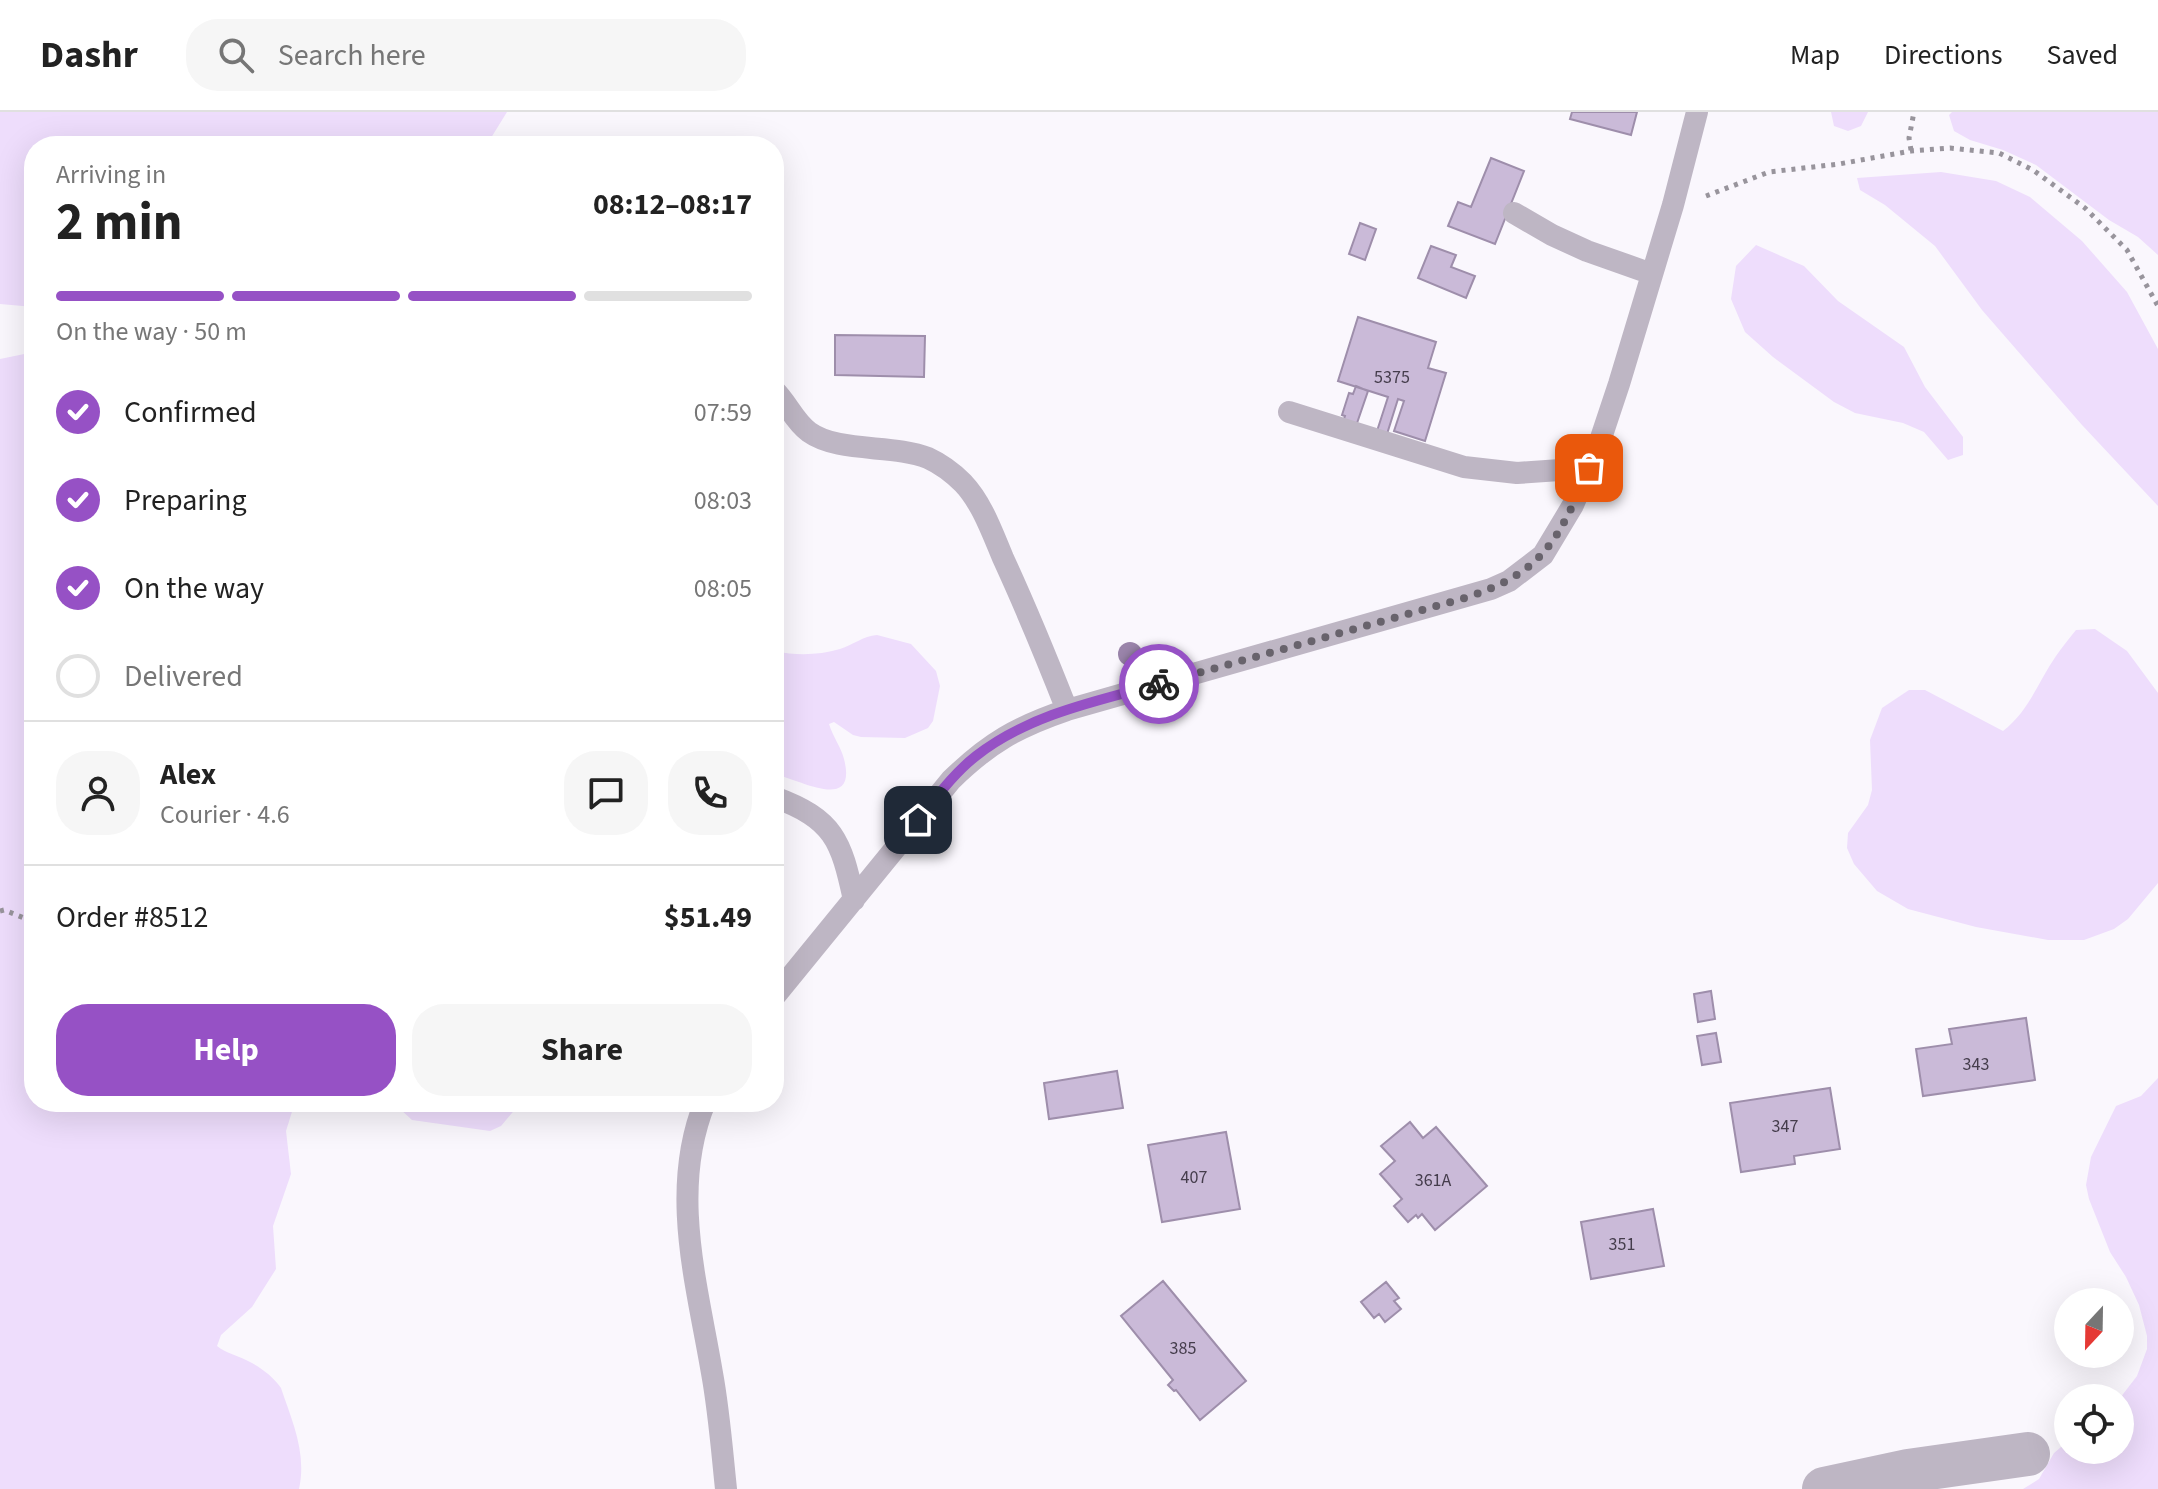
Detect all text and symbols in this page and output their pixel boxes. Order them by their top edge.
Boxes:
search box [186,19,746,91]
text: Dashr [40,28,138,82]
icon: search [214,33,258,77]
text: Search here [278,34,426,77]
text: Map [1790,35,1840,75]
text: Directions [1884,35,2003,75]
text: Saved [2047,35,2118,75]
text: Arriving in [56,156,166,193]
text: 08:12–08:17 [593,183,752,226]
text: 2 min [56,186,183,260]
text: On the way · 50 m [56,313,247,350]
house number: 5375 [1374,365,1410,390]
icon: check [56,390,100,434]
text: Confirmed [124,391,257,434]
text: 07:59 [694,394,752,431]
pin [1555,434,1623,502]
icon: bag [1567,446,1611,490]
icon: check [56,478,100,522]
text: Preparing [124,479,247,522]
text: 08:03 [694,482,752,519]
icon: check [56,566,100,610]
text: On the way [124,567,264,610]
text: 08:05 [694,570,752,607]
courier [1119,644,1199,724]
text: Delivered [124,655,243,698]
icon: bike [1137,662,1181,706]
button: person [56,751,140,835]
button: chat [564,751,648,835]
button: phone [668,751,752,835]
text: Alex [160,753,216,796]
pin [884,786,952,854]
text: Courier · 4.6 [160,796,290,833]
icon: home [896,798,940,842]
text: Order #8512 [56,896,209,939]
text: $51.49 [664,896,752,939]
button: Help [56,1004,396,1096]
button: Share [412,1004,752,1096]
house number: 343 [1963,1052,1989,1077]
house number: 347 [1772,1114,1798,1139]
house number: 407 [1181,1165,1207,1190]
house number: 361A [1415,1168,1452,1193]
house number: 351 [1609,1232,1635,1257]
north arrow [2054,1288,2134,1368]
map controls [2054,1288,2134,1464]
house number: 385 [1170,1336,1196,1361]
button: locate [2054,1384,2134,1464]

